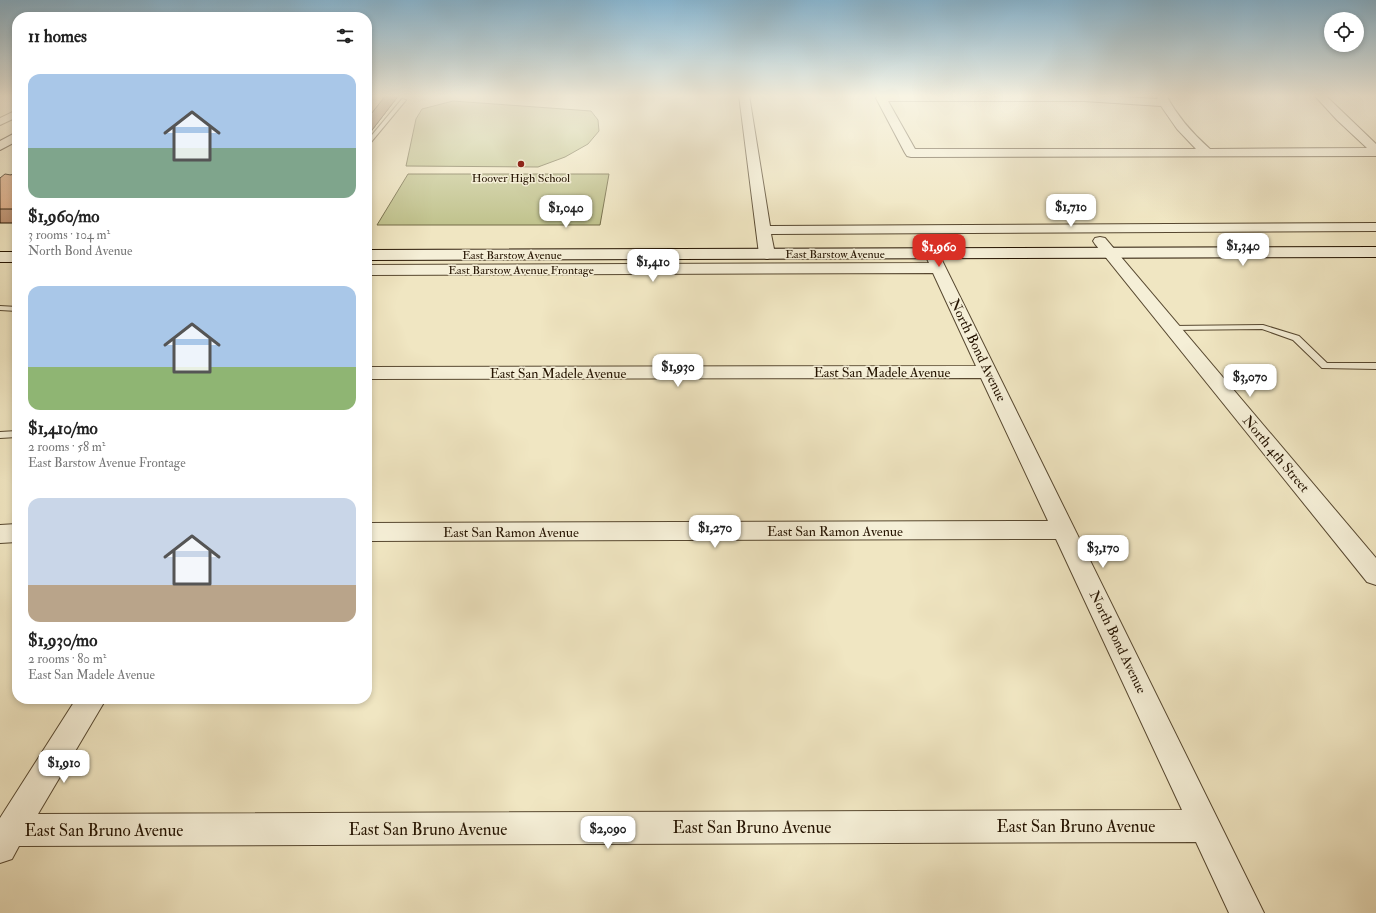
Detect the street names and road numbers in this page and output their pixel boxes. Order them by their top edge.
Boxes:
street label: East Barstow Avenue [785,247,885,262]
street label: East Barstow Avenue [462,248,562,263]
street label: East Barstow Avenue Frontage [448,263,594,278]
street label: North Bond Avenue [946,296,1010,404]
street label: East San Madele Avenue [814,364,950,381]
street label: East San Madele Avenue [490,365,626,382]
street label: North 4th Street [1239,412,1313,496]
street label: East San Ramon Avenue [767,523,903,540]
street label: East San Ramon Avenue [443,524,579,541]
street label: North Bond Avenue [1086,588,1150,696]
street label: East San Bruno Avenue [997,816,1155,837]
street label: East San Bruno Avenue [673,817,831,838]
street label: East San Bruno Avenue [349,819,507,840]
street label: East San Bruno Avenue [25,820,183,841]

